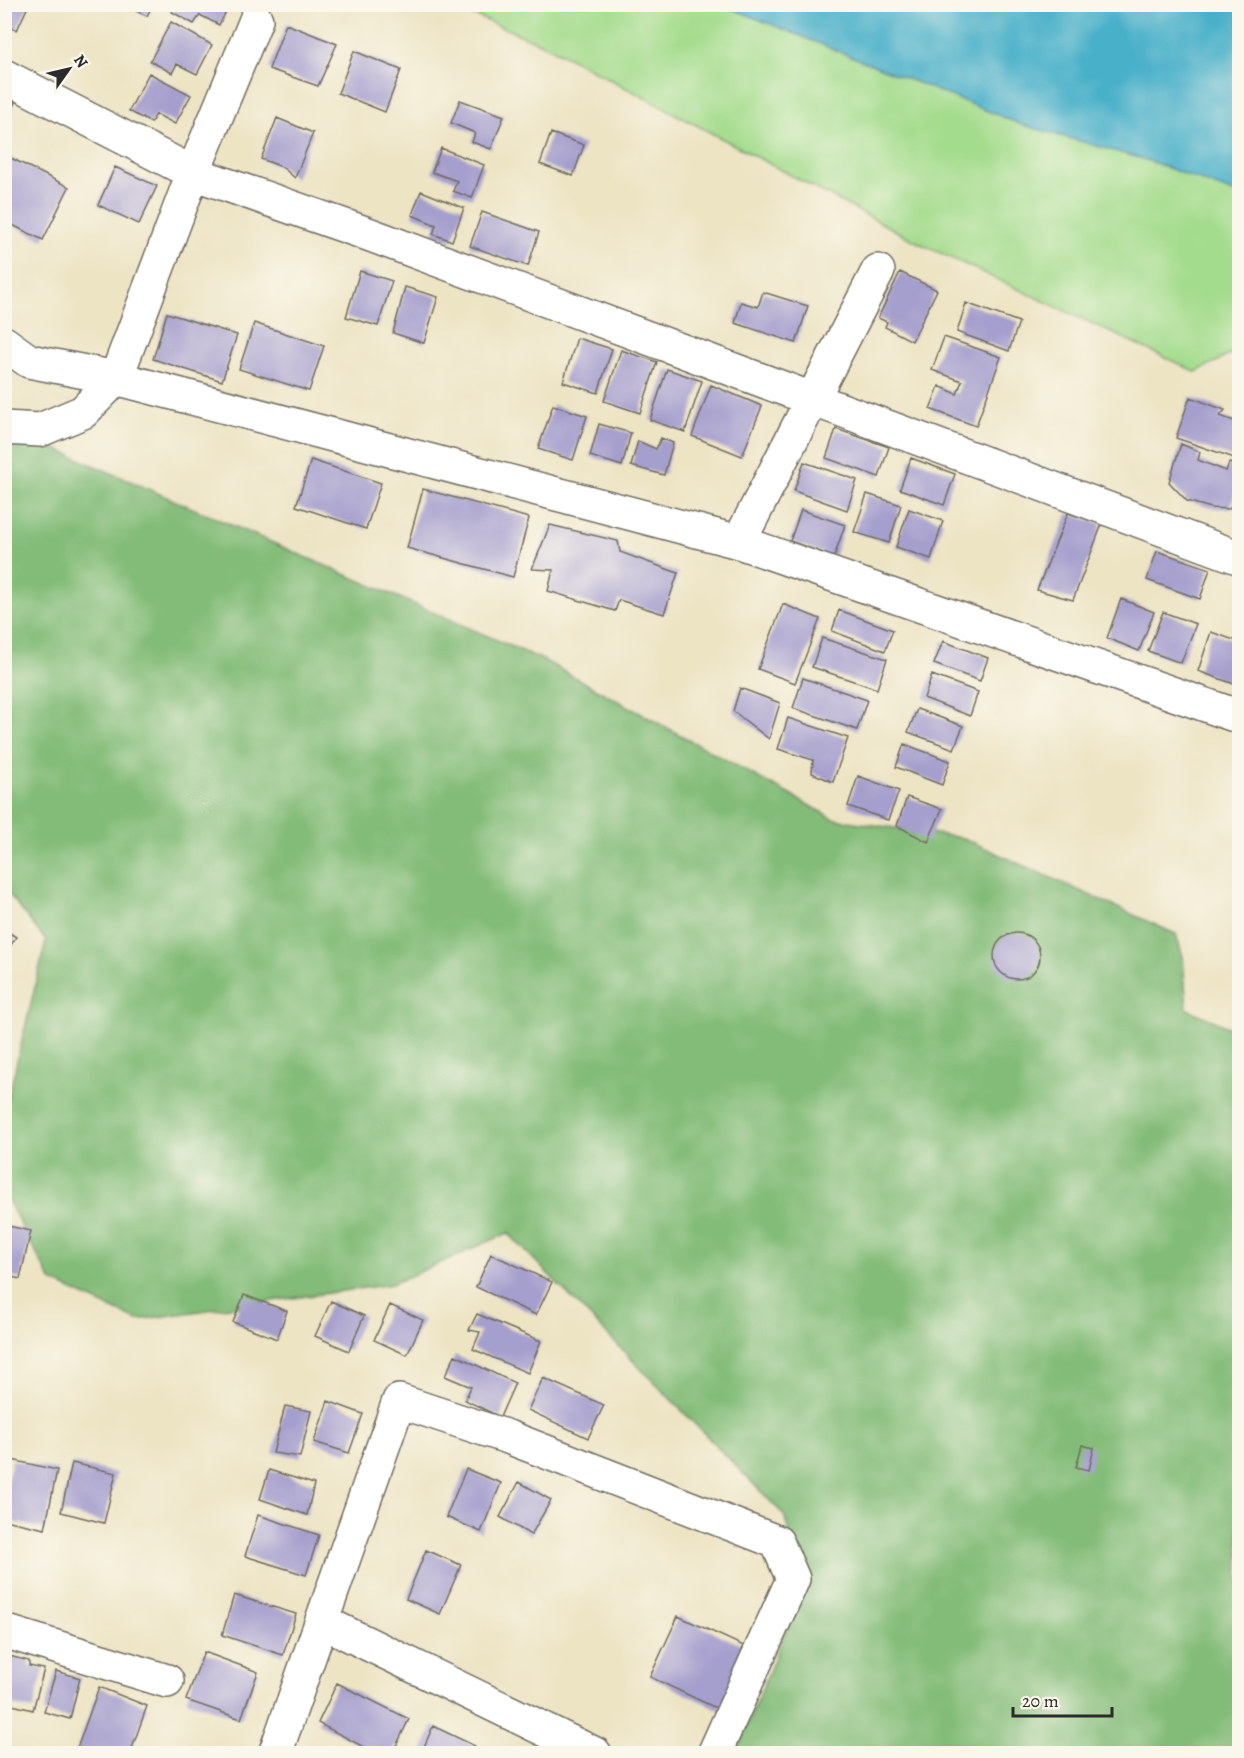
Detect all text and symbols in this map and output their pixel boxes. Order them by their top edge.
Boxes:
north arrow [39,39,99,99]
text: N [68,50,93,72]
scale bar [1013,1680,1112,1718]
text: 20 m [1022,1689,1059,1713]

